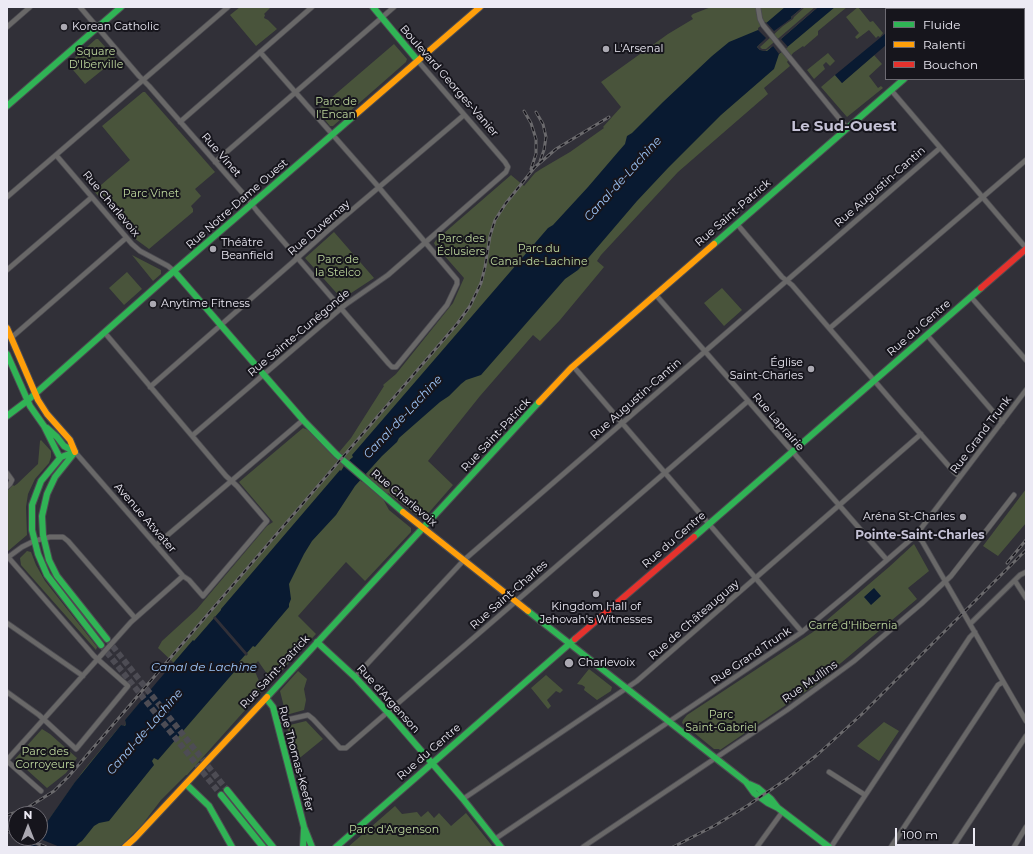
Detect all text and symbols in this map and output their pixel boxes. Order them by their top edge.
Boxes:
legend [885,8,1025,80]
text: Fluide [923,17,961,32]
place label: Korean Catholic [72,20,159,34]
marker: Korean Catholic [59,22,69,32]
street label: Boulevard Georges-Vanier [397,22,501,140]
text: Ralenti [923,37,965,52]
place label: L'Arsenal [614,42,663,56]
marker: L'Arsenal [601,44,611,54]
park label: Square D'Iberville [69,45,123,71]
text: Bouchon [923,57,978,72]
park label: Parc de l'Encan [315,95,357,121]
district label: Le Sud-Ouest [791,118,897,136]
street label: Rue Vinet [198,130,244,180]
water label: Canal-de-Lachine [581,134,665,224]
street label: Rue Augustin-Cantin [832,144,928,230]
street label: Rue Notre-Dame Ouest [184,156,290,252]
street label: Rue Charlevoix [80,168,142,240]
street label: Rue Saint-Patrick [693,177,773,249]
park label: Parc Vinet [123,187,179,201]
street label: Rue Duvernay [285,198,353,258]
park label: Parc des Éclusiers [437,232,485,258]
place label: Théâtre Beanfield [221,236,273,262]
park label: Parc du Canal-de-Lachine [490,242,588,268]
marker: Théâtre Beanfield [208,244,218,254]
park label: Parc de la Stelco [315,253,361,279]
street label: Rue Sainte-Cunégonde [245,287,353,379]
place label: Anytime Fitness [161,297,250,311]
street label: Rue du Centre [885,297,953,359]
marker: Anytime Fitness [148,299,158,309]
street label: Rue Augustin-Cantin [588,356,684,442]
place label: Église Saint-Charles [730,356,803,382]
marker: Église Saint-Charles [806,364,816,374]
water label: Canal-de-Lachine [361,372,445,462]
street label: Rue Laprairie [749,390,807,454]
street label: Rue Grand Trunk [948,394,1014,476]
street label: Rue Saint-Patrick [459,395,533,475]
street label: Rue Charlevoix [368,467,440,529]
street label: Avenue Atwater [111,481,179,555]
street label: Rue du Centre [640,509,708,571]
place label: Aréna St-Charles [863,510,955,524]
marker: Aréna St-Charles [958,512,968,522]
district label: Pointe-Saint-Charles [855,528,985,542]
street label: Rue Saint-Charles [468,558,550,632]
street label: Rue de Châteauguay [646,577,742,663]
marker: Kingdom Hall of Jehovah's Witnesses [591,589,601,599]
place label: Kingdom Hall of Jehovah's Witnesses [540,600,652,626]
park label: Carré d'Hibernia [808,619,898,633]
street label: Rue Grand Trunk [709,624,793,688]
street label: Rue Saint-Patrick [238,632,312,712]
place label: Charlevoix [578,656,635,670]
marker: Charlevoix [563,657,575,669]
street label: Rue Mullins [780,658,840,706]
water label: Canal de Lachine [151,660,257,674]
street label: Rue d'Argenson [354,662,422,736]
water label: Canal-de-Lachine [104,686,186,778]
street label: Rue Thomas-Keefer [276,705,316,813]
park label: Parc Saint-Gabriel [685,708,757,734]
street label: Rue du Centre [395,721,463,783]
park label: Parc des Corroyeurs [15,745,75,771]
north arrow [8,806,48,846]
text: N [24,808,32,822]
scale bar [897,820,977,846]
park label: Parc d'Argenson [349,823,439,837]
text: 100 m [902,827,938,842]

